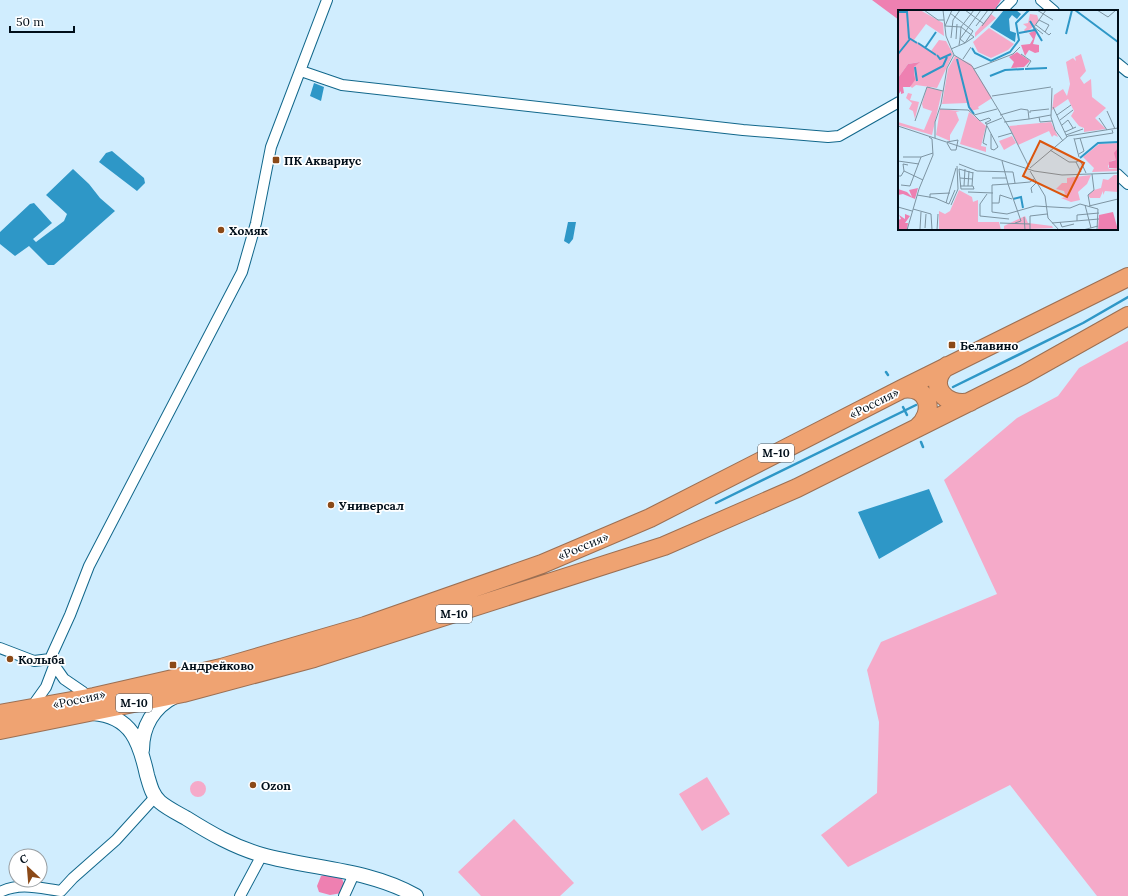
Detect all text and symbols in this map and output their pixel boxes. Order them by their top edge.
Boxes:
scale bar [10,8,74,34]
inset map [898,10,1118,230]
text: 50 m [16,14,44,29]
place label: ПК Аквариус [284,153,362,168]
marker: ПК Аквариус [271,155,281,165]
place label: Хомяк [229,223,268,238]
marker: Хомяк [216,225,226,235]
place label: Белавино [960,338,1019,353]
marker: Белавино [947,340,957,350]
street label: «Россия» [847,384,901,422]
road number: М-10 [758,444,794,462]
place label: Универсал [339,498,404,513]
marker: Универсал [326,500,336,510]
street label: «Россия» [555,529,611,563]
road number: М-10 [436,605,472,623]
place label: Колыба [18,652,65,667]
marker: Колыба [5,654,15,664]
place label: Андрейково [181,658,254,673]
marker: Андрейково [168,660,178,670]
street label: «Россия» [51,686,107,712]
road number: М-10 [116,694,152,712]
place label: Ozon [261,778,291,793]
marker: Ozon [248,780,258,790]
north arrow [8,848,48,888]
text: С [17,851,30,867]

